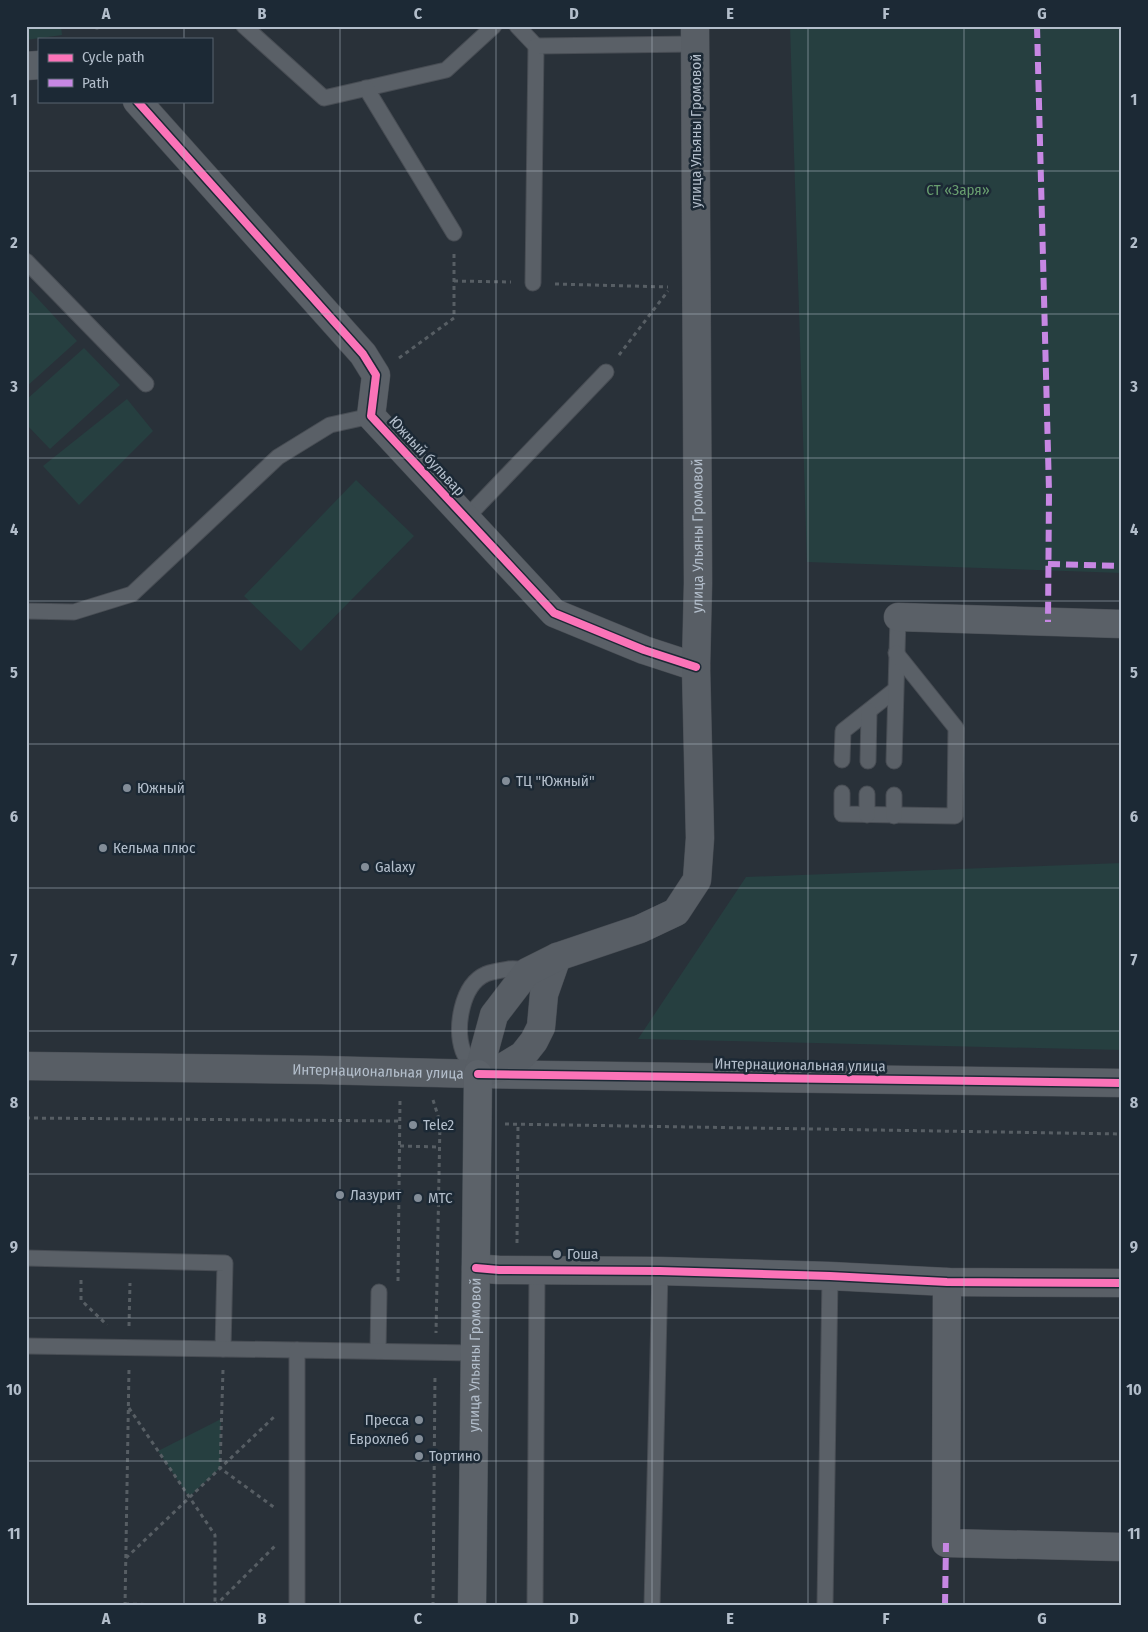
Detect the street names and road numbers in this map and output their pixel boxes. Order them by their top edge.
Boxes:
street label: улица Ульяны Громовой [687,54,705,208]
street label: Южный бульвар [385,412,469,500]
street label: улица Ульяны Громовой [688,458,707,613]
street label: Интернациональная улица [714,1055,886,1075]
street label: Интернациональная улица [292,1061,464,1083]
street label: улица Ульяны Громовой [465,1278,485,1432]

